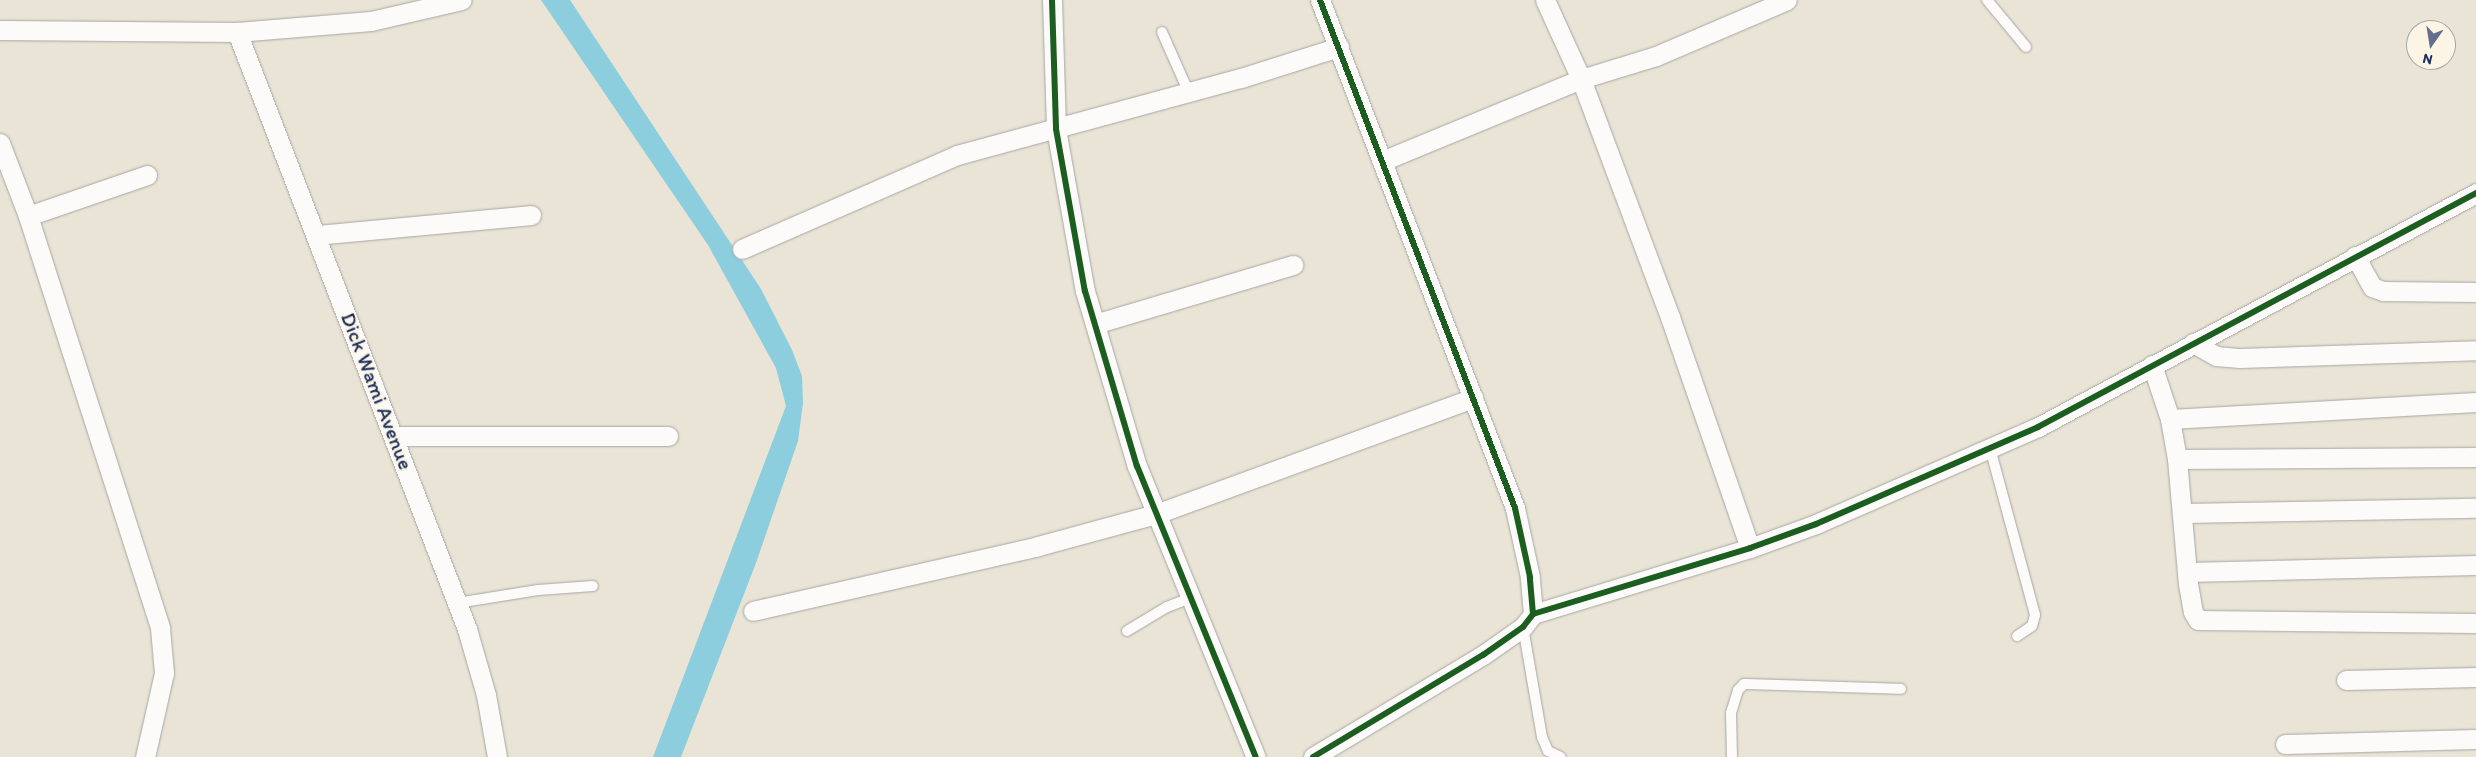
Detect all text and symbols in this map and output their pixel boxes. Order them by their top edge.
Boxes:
north arrow [2406,20,2456,70]
text: N [2421,50,2434,68]
street label: Dick Wami Avenue [335,309,419,473]

